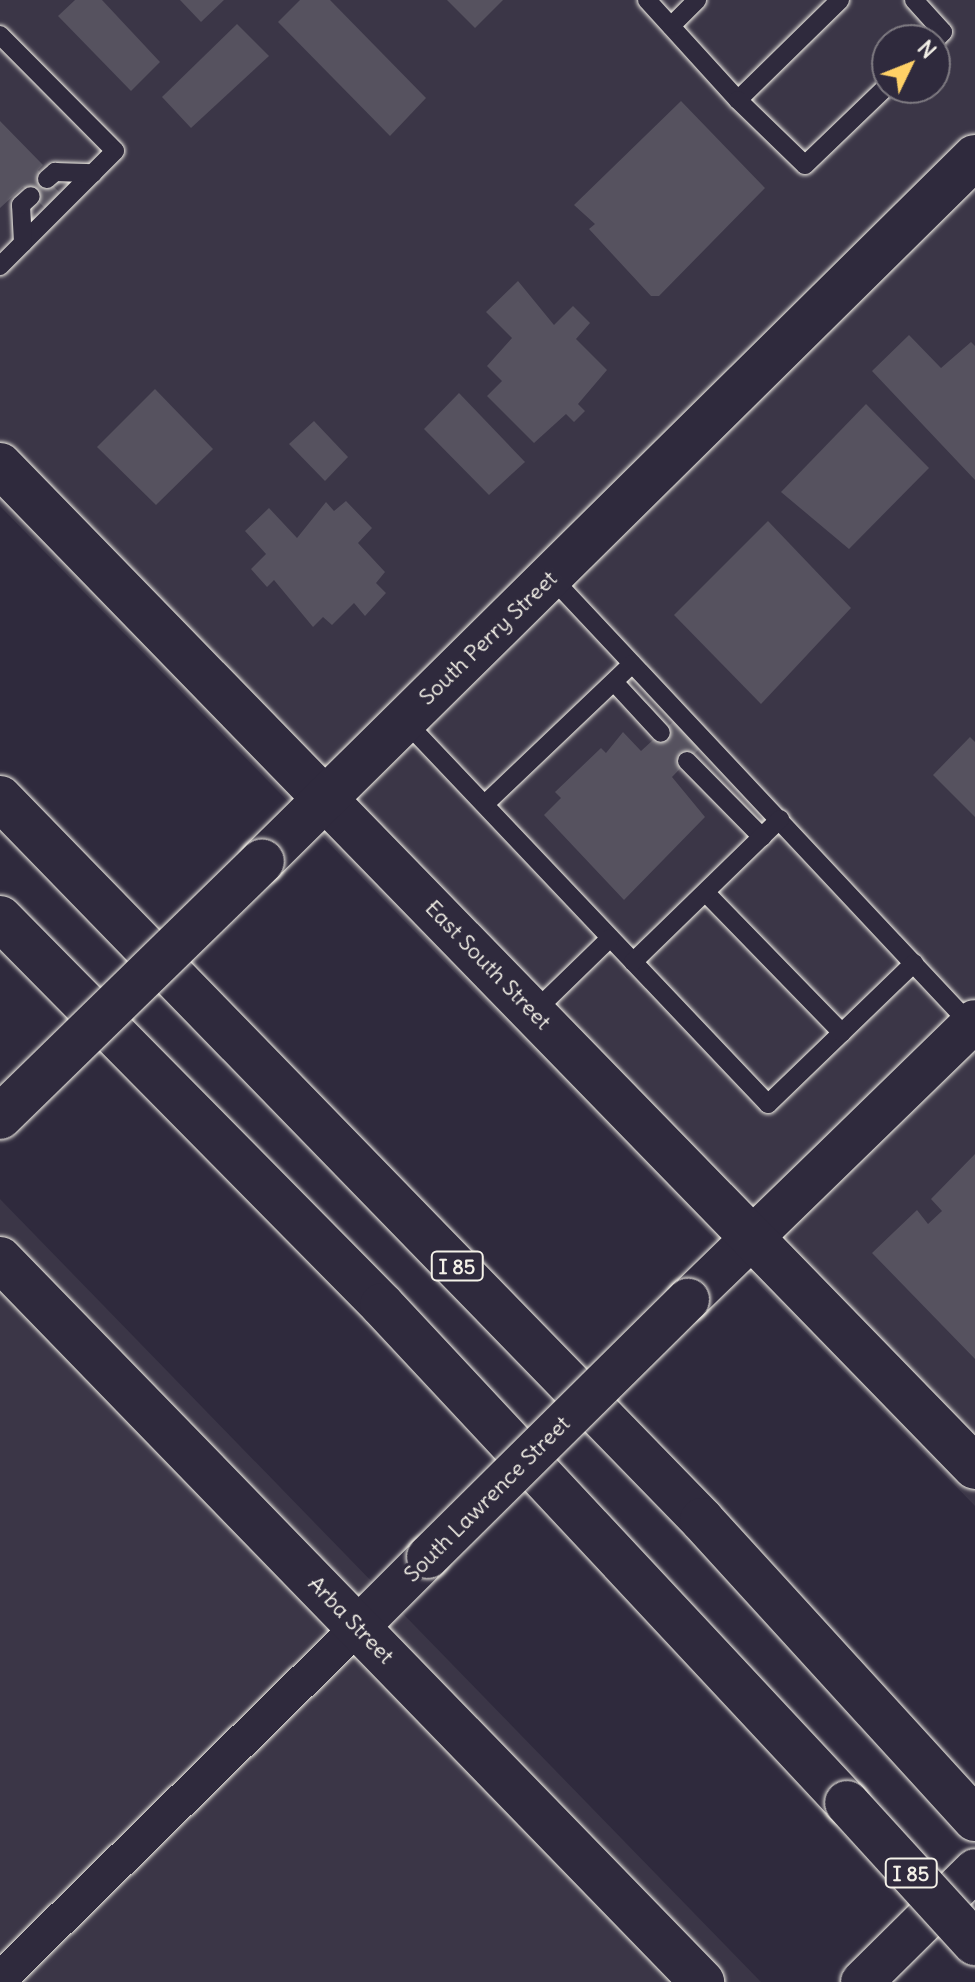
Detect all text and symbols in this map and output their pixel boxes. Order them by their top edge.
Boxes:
north arrow [871,24,951,104]
text: N [912,34,943,64]
street label: South Perry Street [414,565,562,711]
street label: East South Street [420,895,556,1035]
road number: I 85 [429,1250,485,1282]
street label: South Lawrence Street [398,1410,576,1588]
street label: Arba Street [303,1571,399,1669]
road number: I 85 [883,1857,939,1889]

